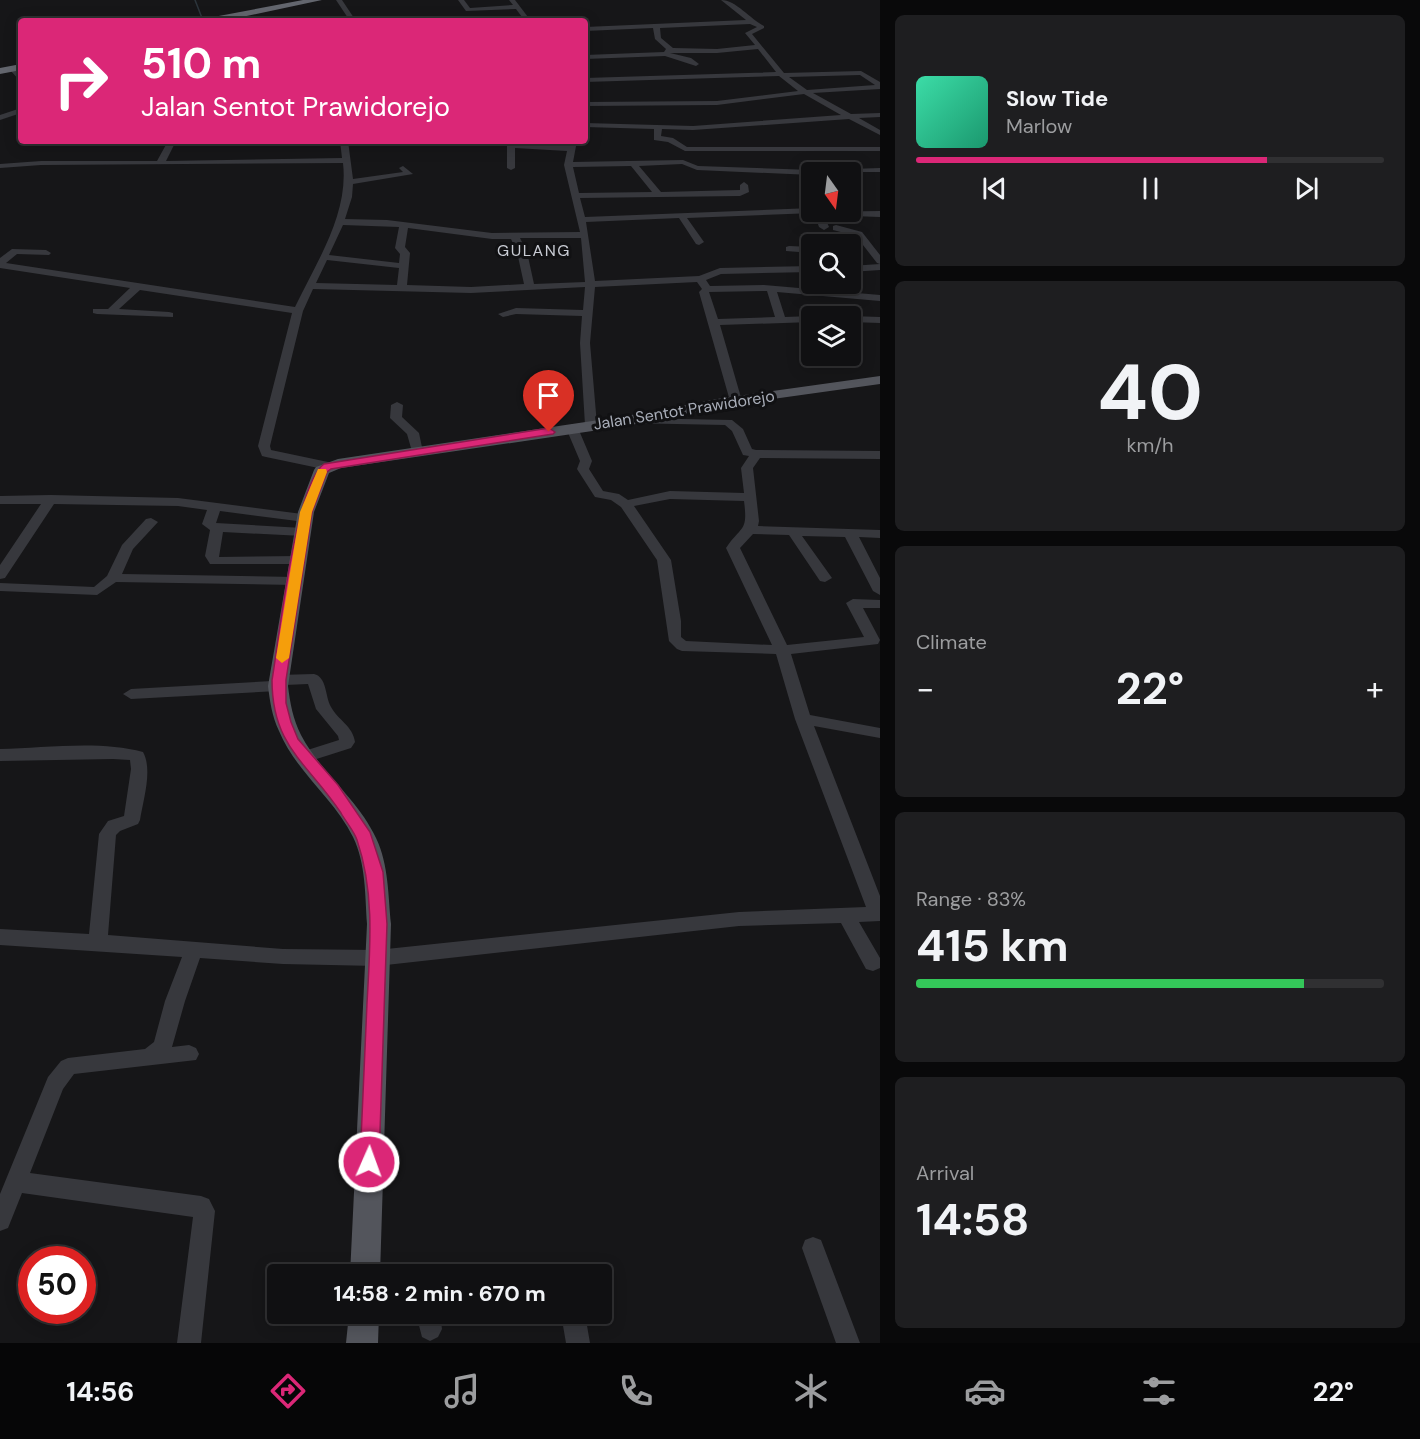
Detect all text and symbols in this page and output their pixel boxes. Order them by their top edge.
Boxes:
text: 510 m [141,36,261,91]
icon: right [42,42,120,120]
text: Slow Tide [1006,84,1108,113]
text: Jalan Sentot Prawidorejo [141,89,450,124]
text: Marlow [1006,113,1072,139]
north arrow [801,162,861,222]
map controls [801,162,861,366]
icon: previous [978,172,1011,205]
icon: pause [1134,172,1167,205]
icon: next [1290,172,1323,205]
button: search [801,234,861,294]
district label: GULANG [497,240,571,261]
button: layers [801,306,861,366]
text: 40 [1097,342,1203,443]
pin [523,370,574,432]
icon: arrive [532,379,565,412]
street label: Jalan Sentot Prawidorejo [592,385,776,435]
text: km/h [1126,432,1174,458]
text: Climate [916,629,987,655]
text: 22° [1116,659,1184,718]
text: − [916,667,934,710]
text: + [1366,667,1384,710]
text: Range · 83% [916,886,1026,912]
text: 415 km [916,916,1069,975]
position arrow [337,1130,401,1194]
text: Arrival [916,1160,974,1186]
text: 14:58 [916,1190,1030,1249]
speed limit sign: 50 [18,1246,96,1324]
text: 14:58 · 2 min · 670 m [333,1279,546,1308]
icon: directions [267,1370,309,1412]
icon: music [441,1370,483,1412]
icon: phone [615,1370,657,1412]
icon: climate [790,1370,832,1412]
icon: car [964,1370,1006,1412]
icon: filters [1138,1370,1180,1412]
text: 14:56 [66,1374,134,1409]
text: 22° [1313,1374,1354,1409]

